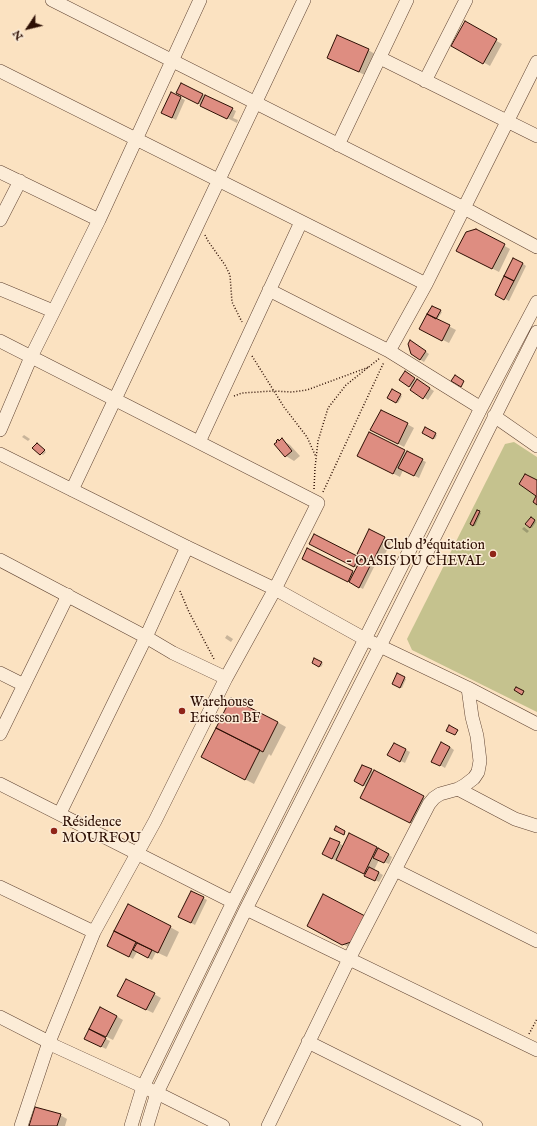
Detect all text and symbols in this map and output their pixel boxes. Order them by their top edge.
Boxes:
north arrow [8,8,48,48]
text: N [10,27,27,43]
place label: Club d'équitation - OASIS DU CHEVAL [346,538,485,570]
marker: Club d'équitation - OASIS DU CHEVAL [488,549,498,559]
place label: Warehouse Ericsson BF [190,695,260,728]
marker: Warehouse Ericsson BF [177,706,187,716]
place label: Résidence MOURFOU [62,815,141,848]
marker: Résidence MOURFOU [49,826,59,836]

